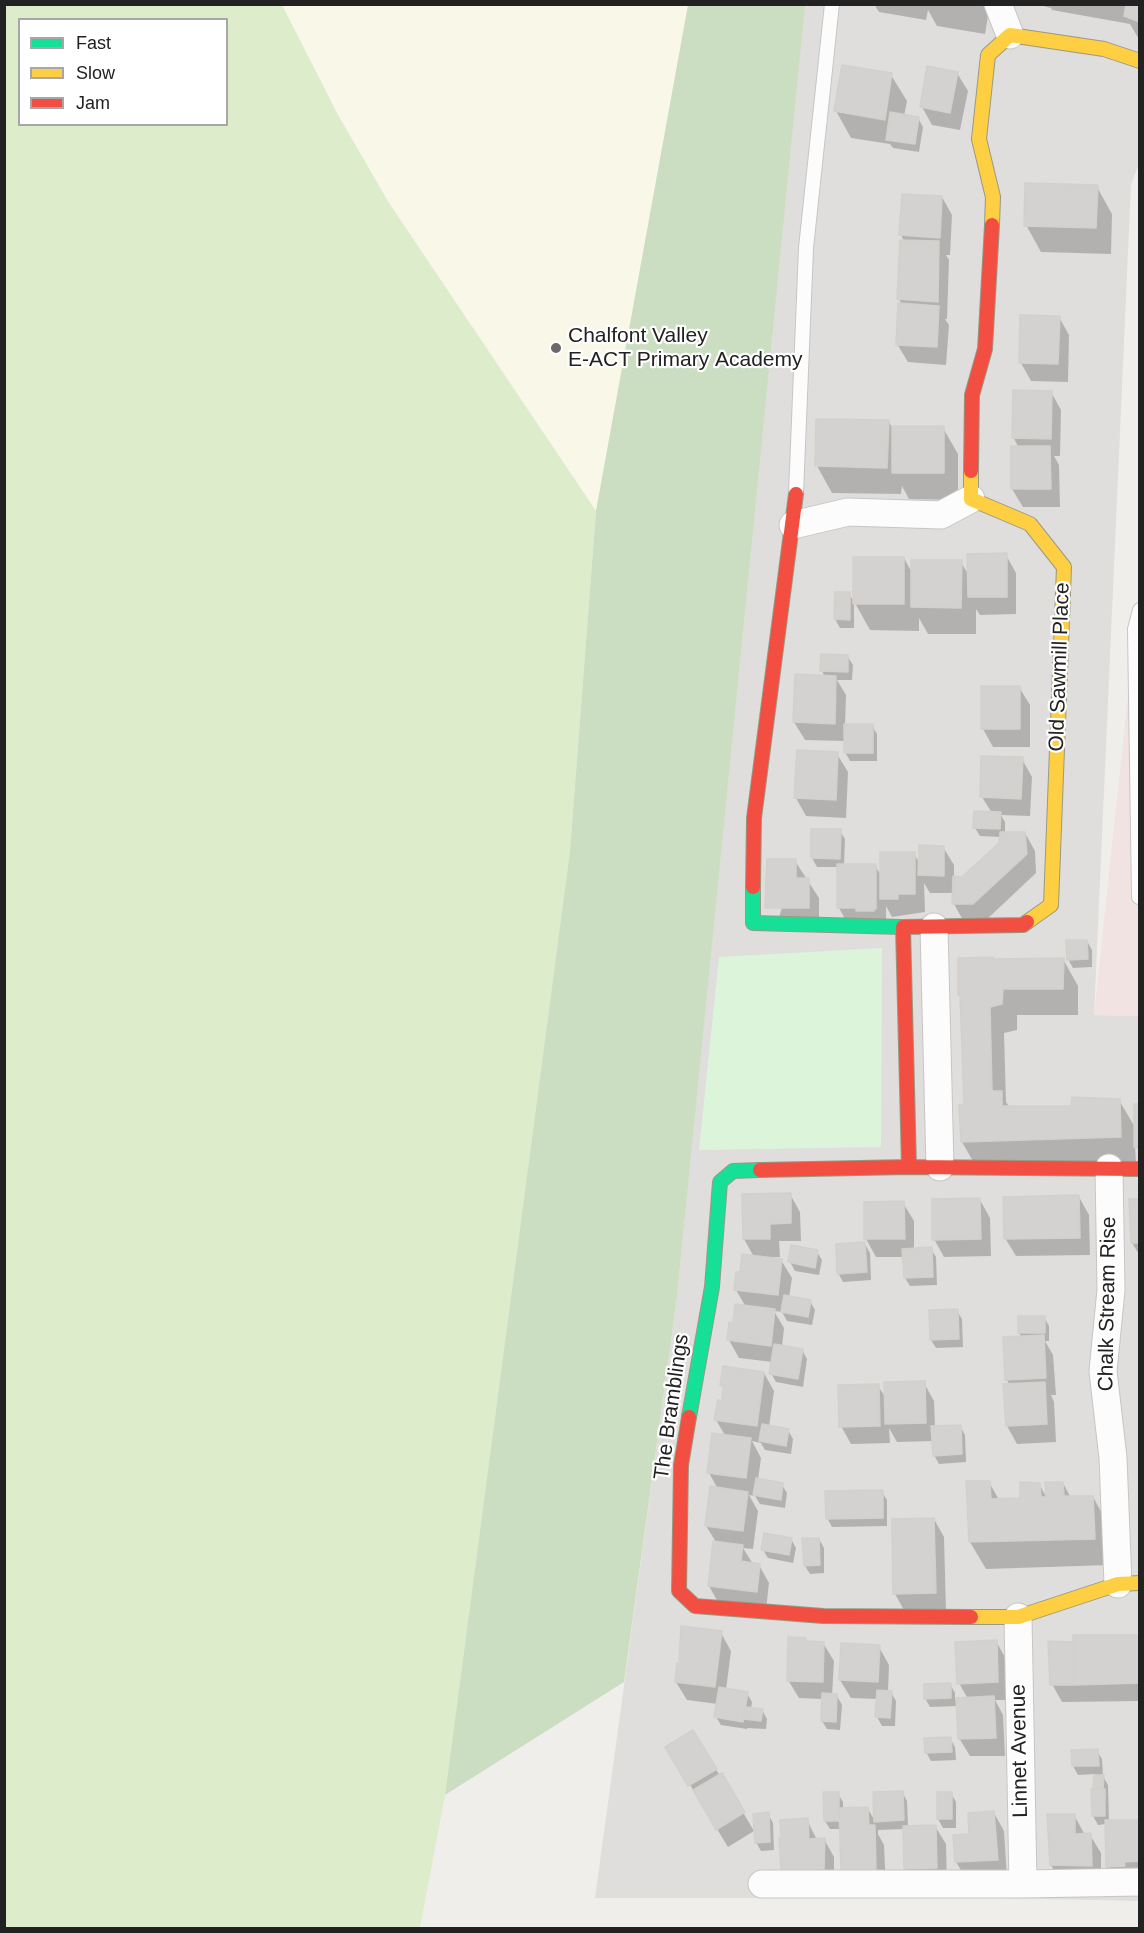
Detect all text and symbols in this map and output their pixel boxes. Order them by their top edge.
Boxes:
legend [18,18,228,126]
text: Fast [76,33,111,53]
text: Slow [76,63,115,83]
text: Jam [76,93,110,113]
place label: Chalfont Valley E-ACT Primary Academy [568,323,803,373]
marker: Chalfont Valley E-ACT Primary Academy [549,341,563,355]
street label: Old Sawmill Place [1044,582,1076,752]
street label: Chalk Stream Rise [1094,1216,1122,1392]
street label: The Bramblings [649,1332,695,1482]
street label: Linnet Avenue [1006,1684,1034,1818]

